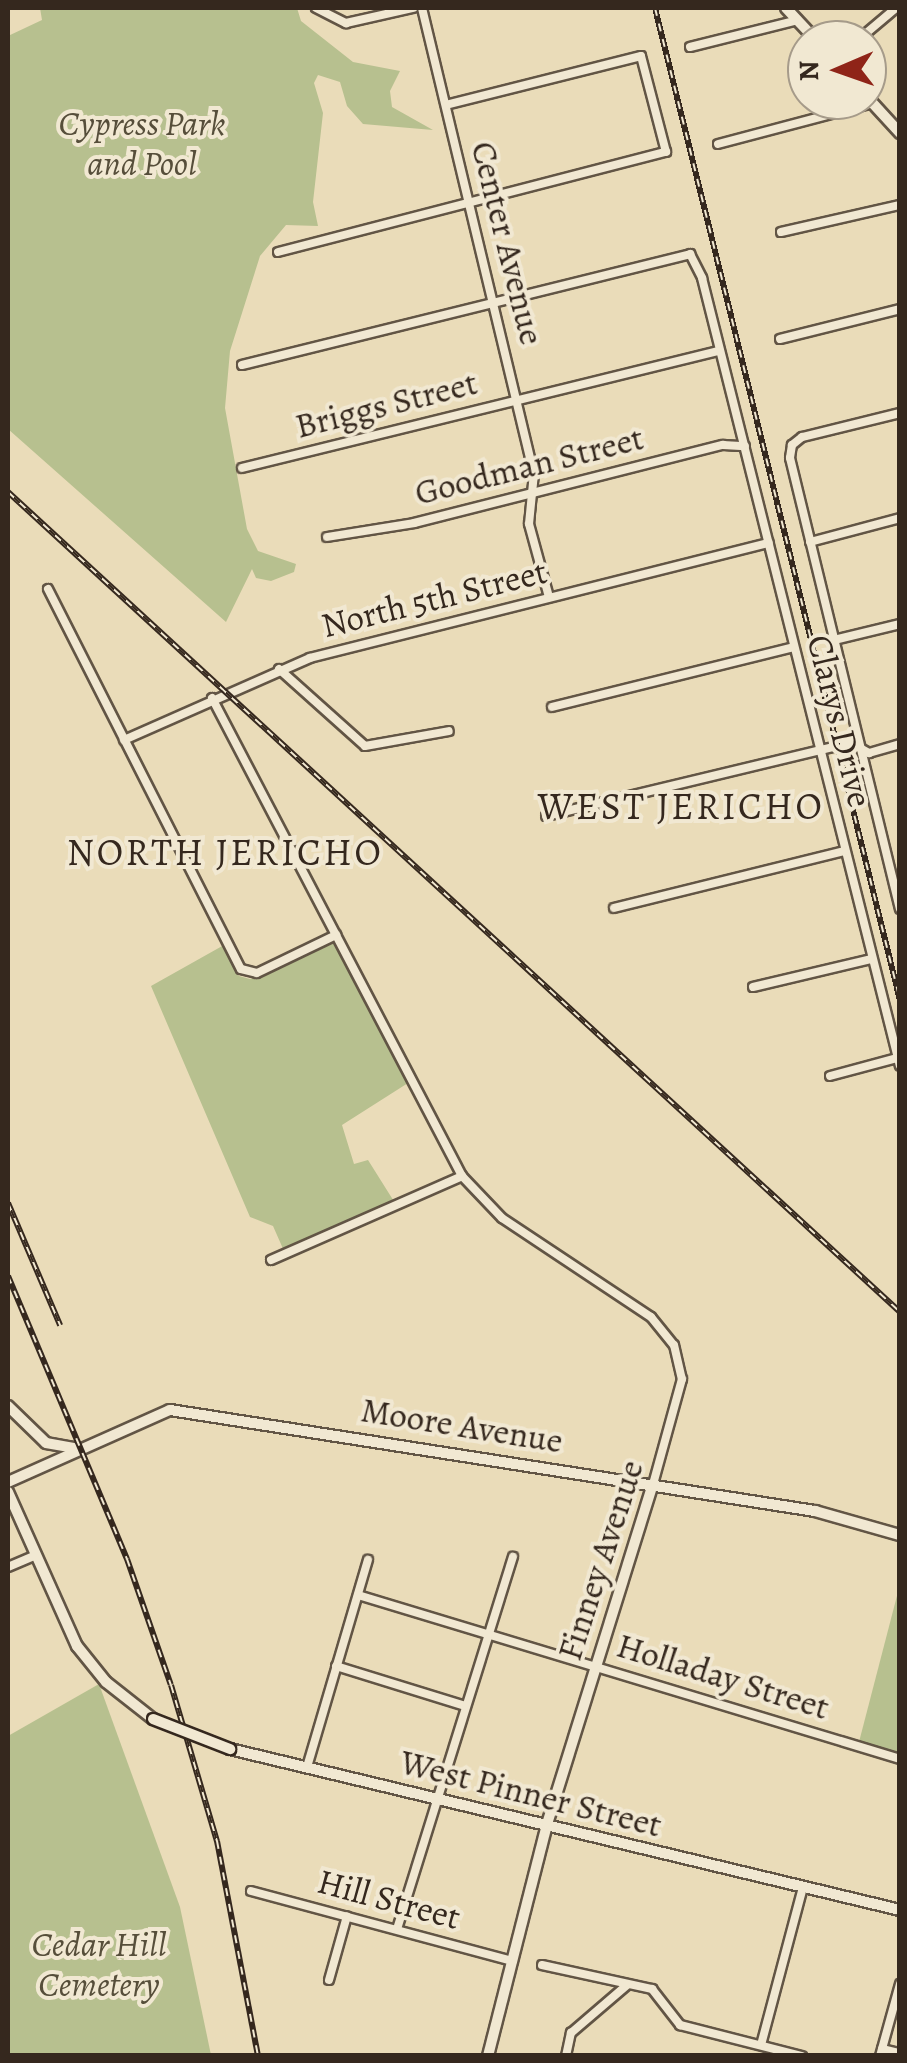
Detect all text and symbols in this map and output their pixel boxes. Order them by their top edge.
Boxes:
north arrow [787,20,887,120]
text: N [790,60,828,82]
park label: Cypress Park and Pool [59,102,225,184]
street label: Center Avenue [462,137,554,349]
street label: Briggs Street [291,361,481,447]
street label: Goodman Street [410,416,648,514]
street label: North 5th Street [317,550,551,646]
street label: Clarys Drive [798,631,882,811]
district label: WEST JERICHO [538,784,824,830]
district label: NORTH JERICHO [67,830,383,876]
street label: Moore Avenue [358,1388,566,1462]
street label: Finney Avenue [548,1455,652,1665]
street label: Holladay Street [612,1624,834,1728]
street label: West Pinner Street [396,1740,666,1846]
street label: Hill Street [313,1860,465,1938]
park label: Cedar Hill Cemetery [32,1923,166,2005]

